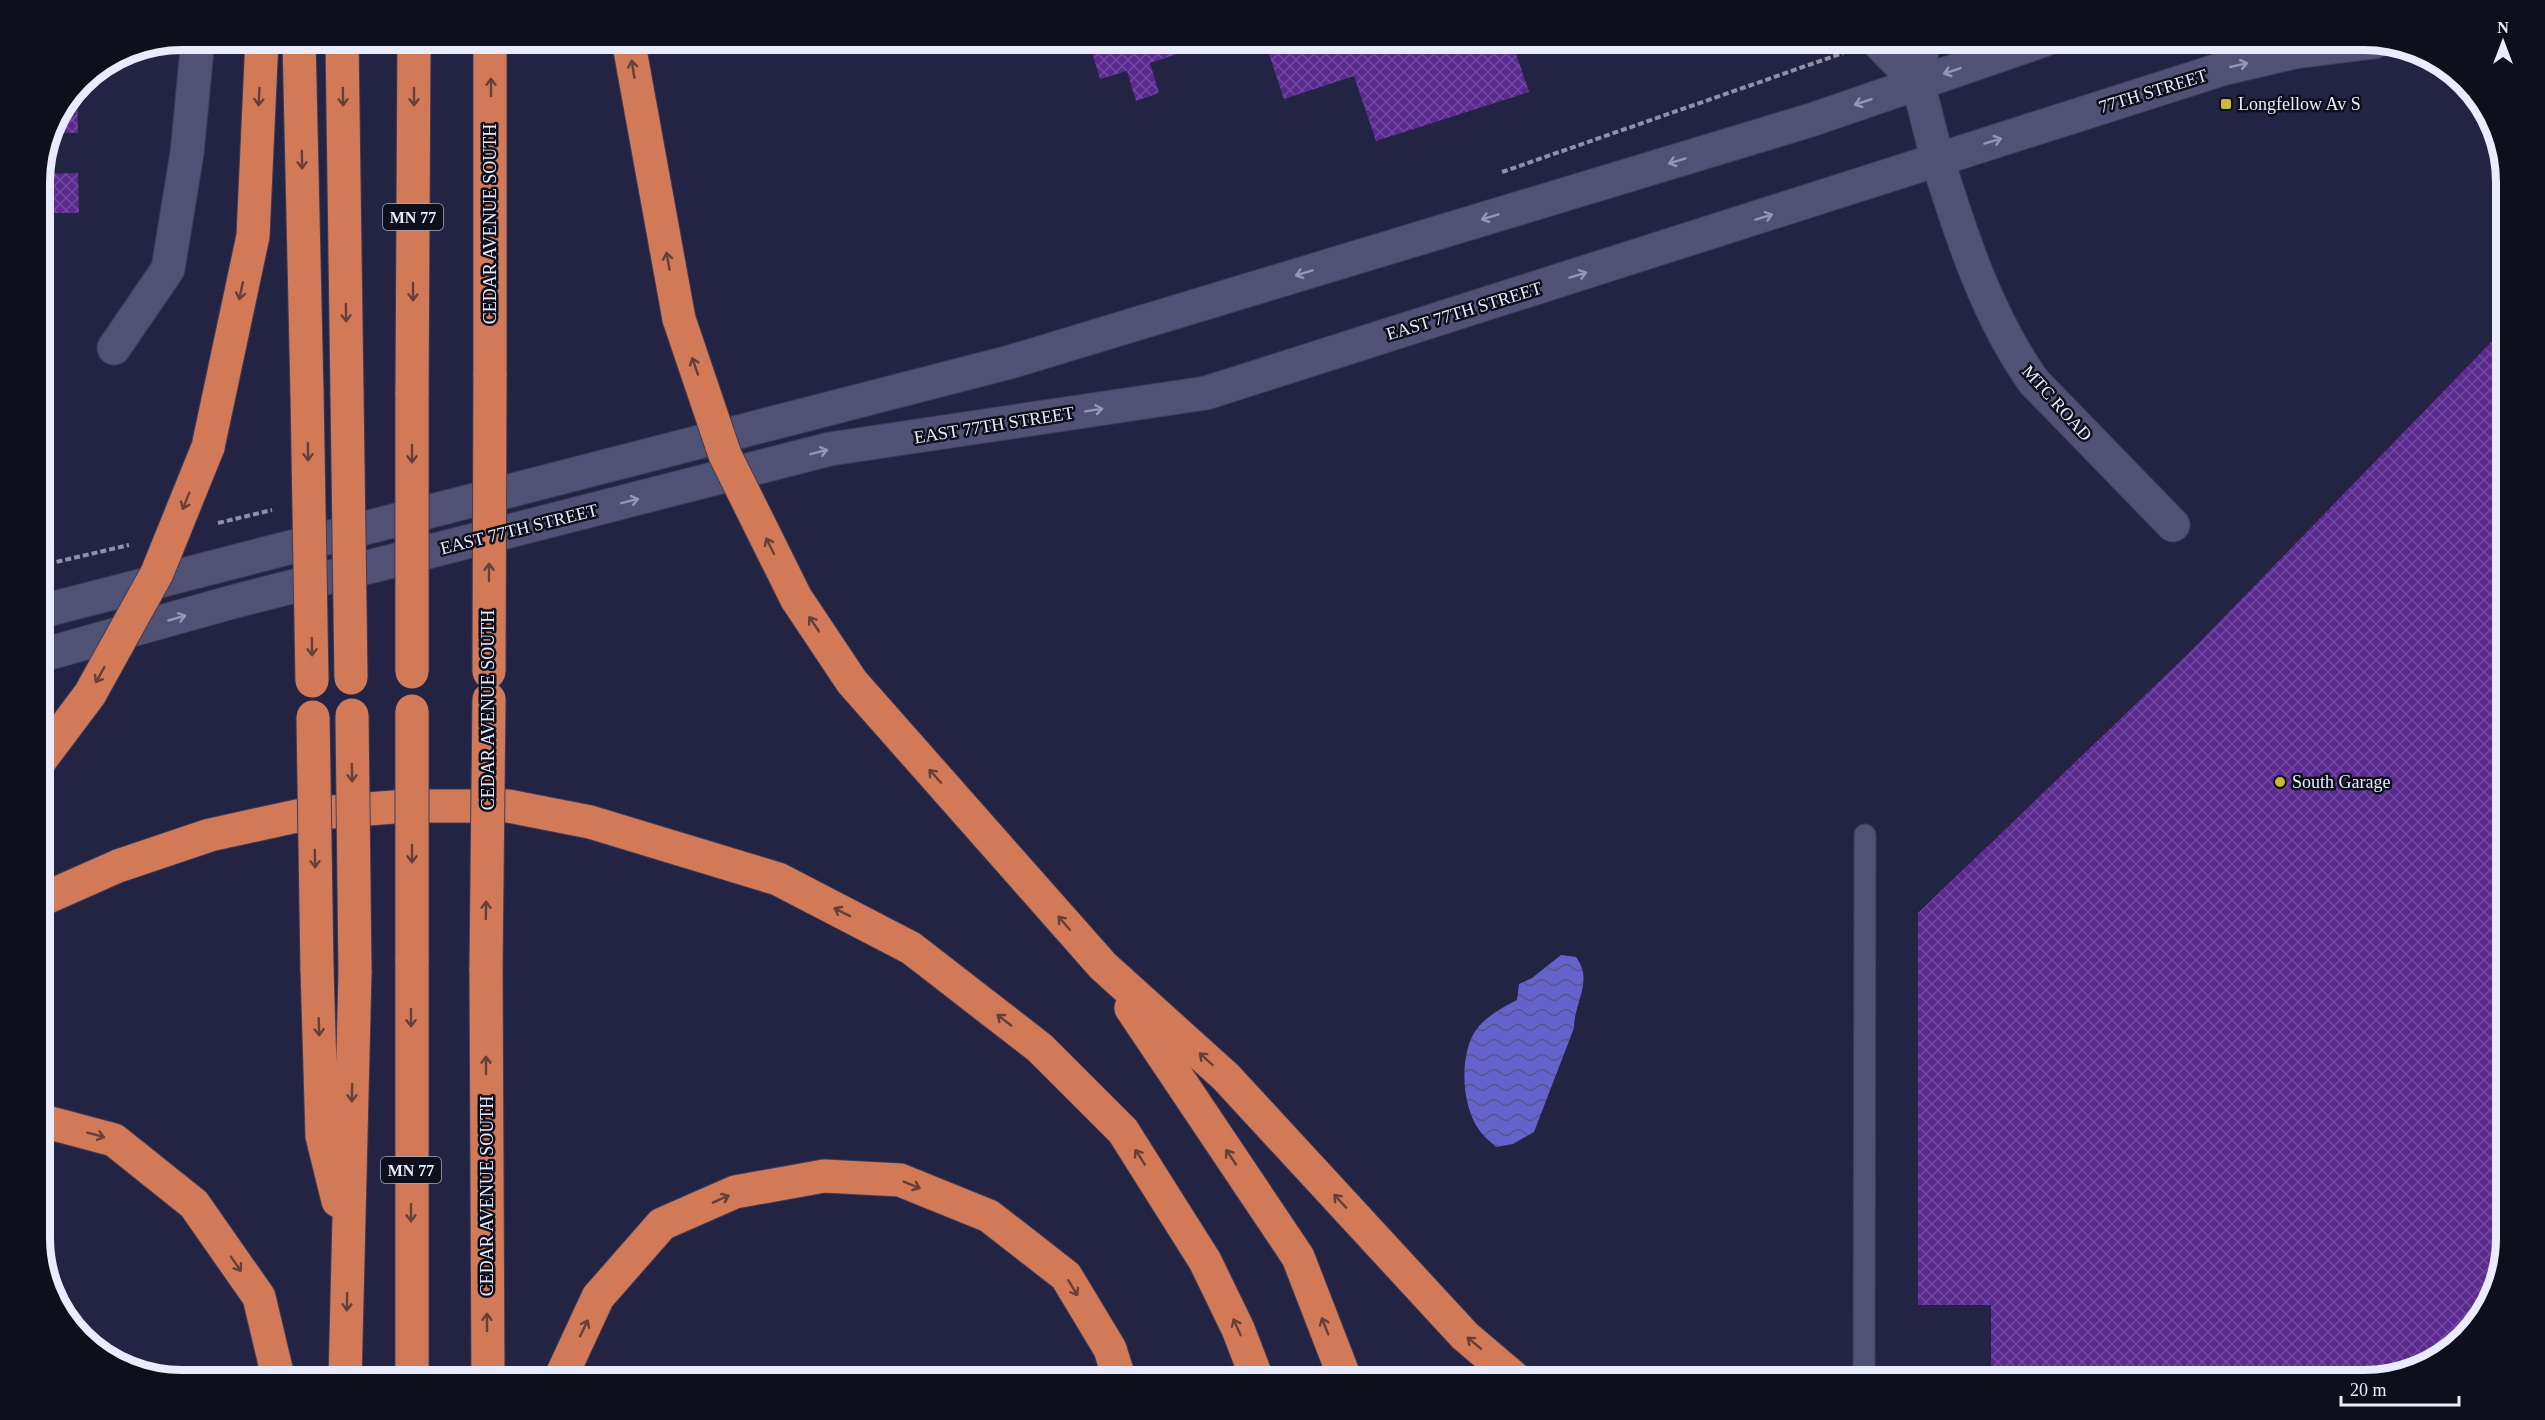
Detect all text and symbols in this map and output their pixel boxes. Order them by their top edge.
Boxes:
north arrow [2473,12,2533,72]
text: N [2497,19,2509,36]
one-way arrow [2230,59,2249,71]
one-way arrow [627,60,638,80]
street label: 77TH STREET [2096,65,2210,117]
one-way arrow [1943,67,1962,78]
one-way arrow [485,77,496,97]
one-way arrow [254,87,265,107]
one-way arrow [337,87,349,107]
one-way arrow [408,87,419,107]
place label: Longfellow Av S [2238,94,2361,114]
marker: Longfellow Av S [2219,97,2233,111]
one-way arrow [1854,98,1873,109]
street label: CEDAR AVENUE SOUTH [480,124,500,324]
one-way arrow [1983,135,2002,146]
one-way arrow [296,150,308,170]
one-way arrow [1668,156,1687,167]
road number: MN 77 [383,204,443,230]
one-way arrow [1754,210,1773,221]
one-way arrow [1481,212,1500,223]
one-way arrow [662,252,673,271]
one-way arrow [1295,268,1314,279]
one-way arrow [1568,269,1587,280]
street label: EAST 77TH STREET [1384,278,1544,344]
one-way arrow [235,281,247,300]
one-way arrow [407,282,419,302]
one-way arrow [340,303,352,323]
one-way arrow [688,358,699,376]
street label: MTC ROAD [2018,361,2096,445]
street label: EAST 77TH STREET [913,402,1075,448]
one-way arrow [1084,404,1104,415]
one-way arrow [302,441,314,461]
one-way arrow [406,443,418,463]
one-way arrow [809,446,828,458]
one-way arrow [180,491,191,510]
one-way arrow [620,495,639,507]
street label: EAST 77TH STREET [438,500,600,558]
one-way arrow [764,537,775,555]
one-way arrow [483,562,495,582]
street label: CEDAR AVENUE SOUTH [478,610,498,810]
one-way arrow [167,611,186,623]
one-way arrow [807,616,820,633]
one-way arrow [306,636,317,656]
one-way arrow [94,666,105,684]
one-way arrow [347,763,358,783]
one-way arrow [928,769,942,784]
place label: South Garage [2292,772,2390,792]
marker: South Garage [2273,775,2287,789]
one-way arrow [406,843,418,863]
one-way arrow [310,849,321,868]
one-way arrow [481,900,492,920]
one-way arrow [834,906,851,918]
one-way arrow [1057,915,1071,930]
one-way arrow [405,1007,417,1027]
one-way arrow [996,1014,1012,1026]
one-way arrow [313,1016,324,1036]
one-way arrow [1199,1052,1214,1066]
one-way arrow [480,1055,492,1075]
one-way arrow [346,1083,357,1103]
street label: CEDAR AVENUE SOUTH [477,1096,497,1296]
one-way arrow [86,1130,105,1141]
one-way arrow [1134,1149,1147,1166]
one-way arrow [1225,1149,1237,1166]
road number: MN 77 [381,1157,441,1183]
one-way arrow [902,1180,921,1191]
one-way arrow [711,1192,729,1204]
one-way arrow [1333,1194,1347,1209]
one-way arrow [405,1202,417,1222]
one-way arrow [230,1256,242,1272]
one-way arrow [1067,1279,1079,1296]
one-way arrow [341,1291,352,1311]
one-way arrow [481,1313,493,1333]
one-way arrow [1231,1318,1242,1336]
one-way arrow [1319,1318,1330,1336]
one-way arrow [578,1319,590,1337]
one-way arrow [1467,1336,1482,1350]
scale bar [2341,1369,2460,1407]
text: 20 m [2350,1380,2387,1400]

